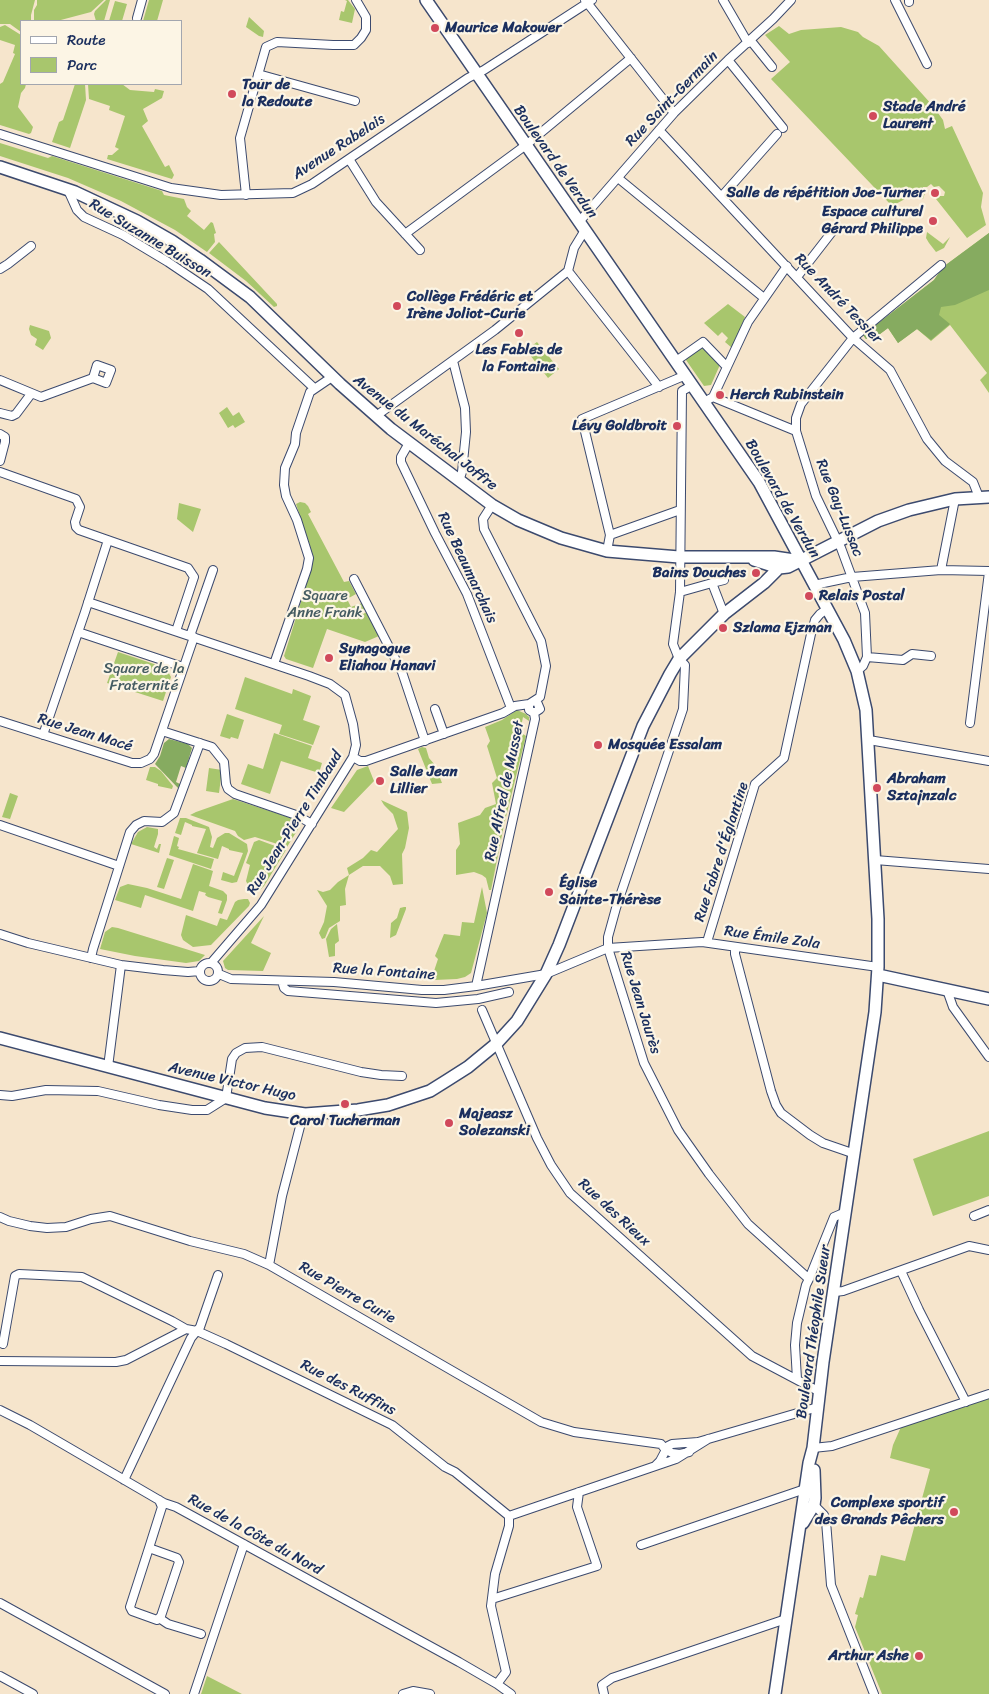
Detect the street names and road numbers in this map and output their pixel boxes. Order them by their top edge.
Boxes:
street label: Rue Saint-Germain [622,48,722,150]
street label: Boulevard de Verdun [509,102,601,222]
street label: Avenue Rabelais [289,110,389,184]
street label: Rue Suzanne Buisson [86,195,214,283]
street label: Rue André Tessier [790,250,886,348]
street label: Avenue du Maréchal Joffre [349,371,501,495]
street label: Boulevard de Verdun [741,436,823,562]
street label: Rue Gay-Lussac [811,457,867,559]
street label: Rue Beaumarchais [433,510,501,626]
street label: Rue Jean Macé [36,710,134,756]
street label: Rue Alfred de Musset [481,719,529,863]
street label: Rue Jean-Pierre Timbaud [243,748,347,898]
street label: Rue Fabre d'Églantine [691,780,753,924]
street label: Rue Émile Zola [723,922,821,954]
street label: Rue Jean Jaurès [616,950,664,1056]
street label: Rue la Fontaine [332,959,436,985]
street label: Avenue Victor Hugo [166,1059,298,1105]
street label: Rue des Rieux [574,1175,654,1251]
street label: Boulevard Théophile Sueur [793,1244,835,1420]
street label: Rue Pierre Curie [296,1258,398,1328]
street label: Rue des Ruffins [297,1356,399,1420]
street label: Rue de la Côte du Nord [185,1491,325,1579]

